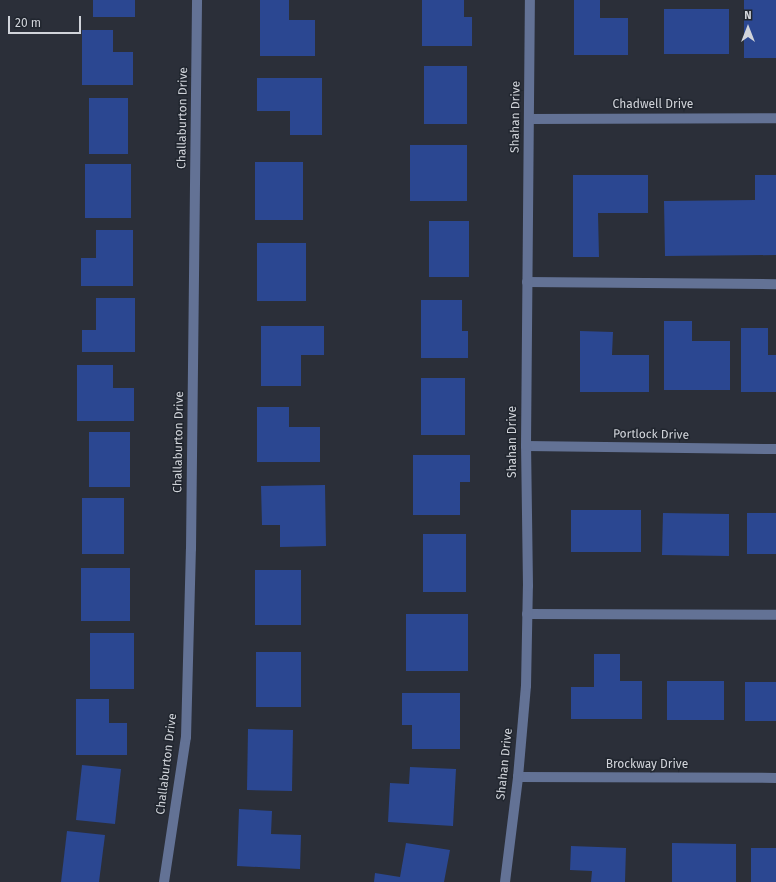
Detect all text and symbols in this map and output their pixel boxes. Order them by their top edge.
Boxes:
scale bar [10,8,83,34]
north arrow [728,8,768,48]
text: N [744,9,752,22]
text: 20 m [15,16,41,30]
street label: Challaburton Drive [175,67,191,169]
street label: Shahan Drive [508,81,524,153]
street label: Chadwell Drive [613,98,693,112]
street label: Challaburton Drive [171,391,187,493]
street label: Shahan Drive [506,406,520,478]
street label: Portlock Drive [613,427,689,443]
street label: Challaburton Drive [154,713,180,815]
street label: Shahan Drive [494,727,516,801]
street label: Brockway Drive [606,758,688,772]

